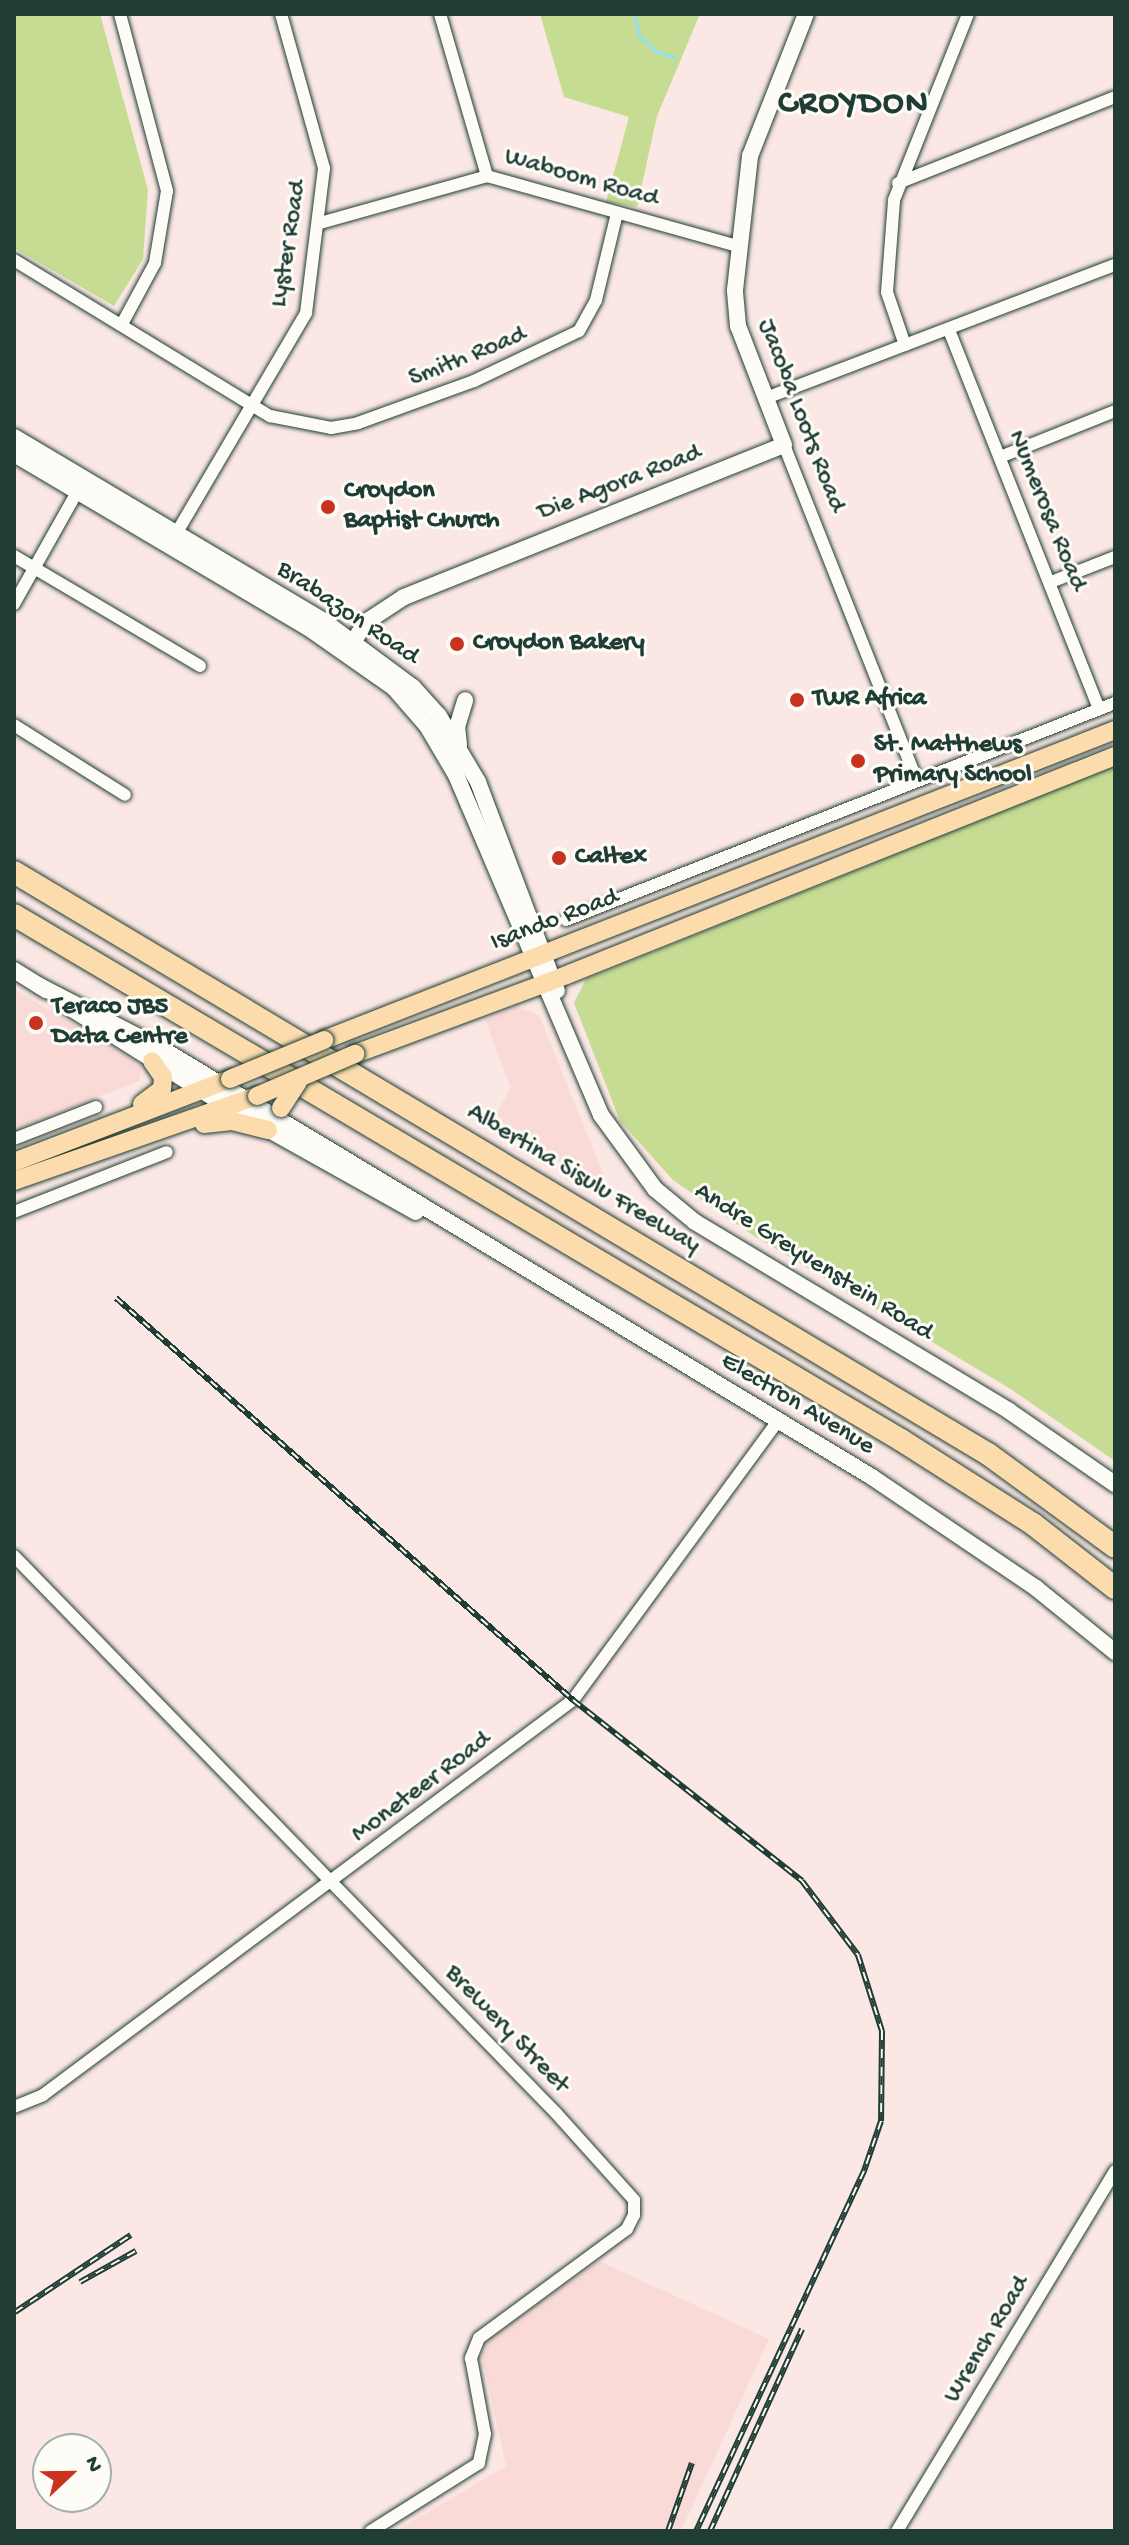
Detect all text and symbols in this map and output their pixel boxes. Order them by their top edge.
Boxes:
district label: CROYDON [778,86,930,126]
street label: Waboom Road [500,142,662,216]
street label: Lyster Road [265,178,315,310]
street label: Jacoba Loots Road [749,315,851,517]
street label: Smith Road [405,320,531,396]
street label: Numerosa Road [1000,426,1092,596]
street label: Die Agora Road [534,439,706,529]
place label: Croydon Baptist Church [344,476,499,538]
marker: Croydon Baptist Church [319,498,337,516]
street label: Brabazon Road [270,555,424,673]
place label: Croydon Bakery [473,628,645,660]
marker: Croydon Bakery [448,635,466,653]
place label: TWR Africa [813,684,926,716]
marker: TWR Africa [788,691,806,709]
place label: St. Matthews Primary School [874,730,1032,792]
marker: St. Matthews Primary School [849,752,867,770]
place label: Caltex [575,842,647,874]
marker: Caltex [550,849,568,867]
street label: Isando Road [487,882,623,960]
place label: Teraco JB5 Data Centre [52,992,188,1054]
marker: Teraco JB5 Data Centre [27,1014,45,1032]
street label: Albertina Sisulu Freeway [461,1098,705,1262]
street label: Andre Greyvenstein Road [688,1177,938,1349]
street label: Electron Avenue [714,1347,880,1463]
street label: Moneteer Road [346,1725,498,1851]
street label: Brewery Street [437,1959,575,2101]
street label: Wrench Road [938,2271,1038,2409]
north arrow [32,2433,112,2513]
text: N [78,2453,107,2476]

